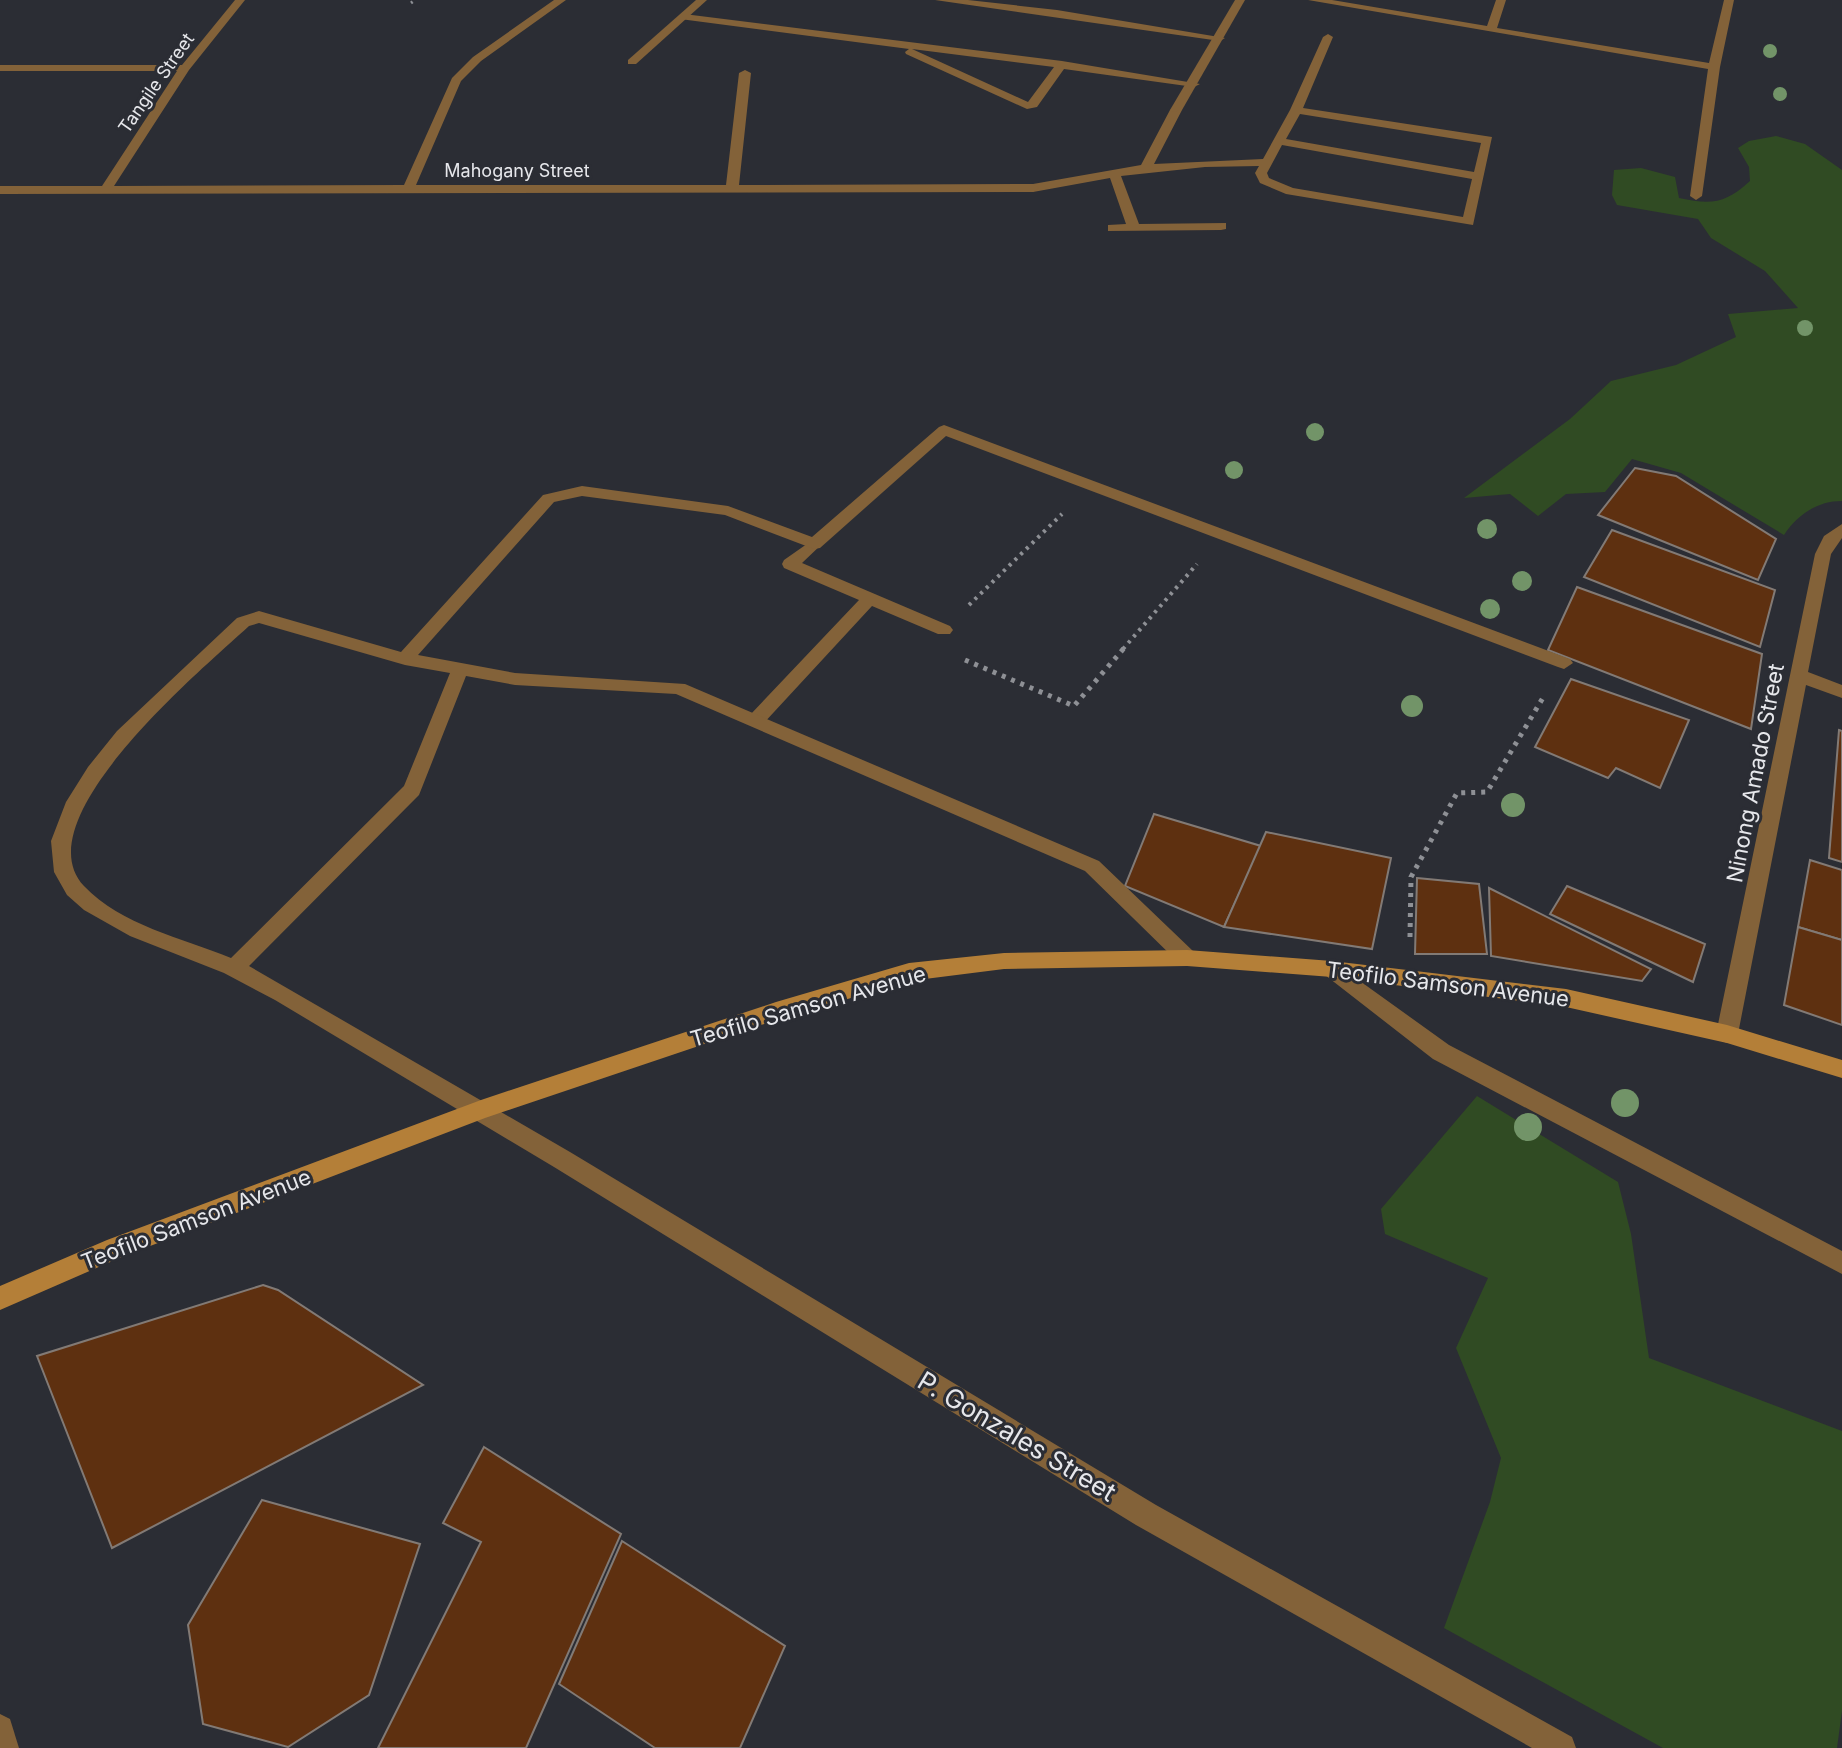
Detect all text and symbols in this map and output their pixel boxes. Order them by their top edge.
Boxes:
street label: Tangile Street [114,29,198,137]
street label: Mahogany Street [444,160,590,181]
street label: Ninong Amado Street [1721,661,1789,885]
street label: Teofilo Samson Avenue [1325,956,1571,1012]
street label: Teofilo Samson Avenue [687,960,929,1052]
street label: Teofilo Samson Avenue [78,1163,314,1275]
street label: P. Gonzales Street [912,1365,1122,1507]

